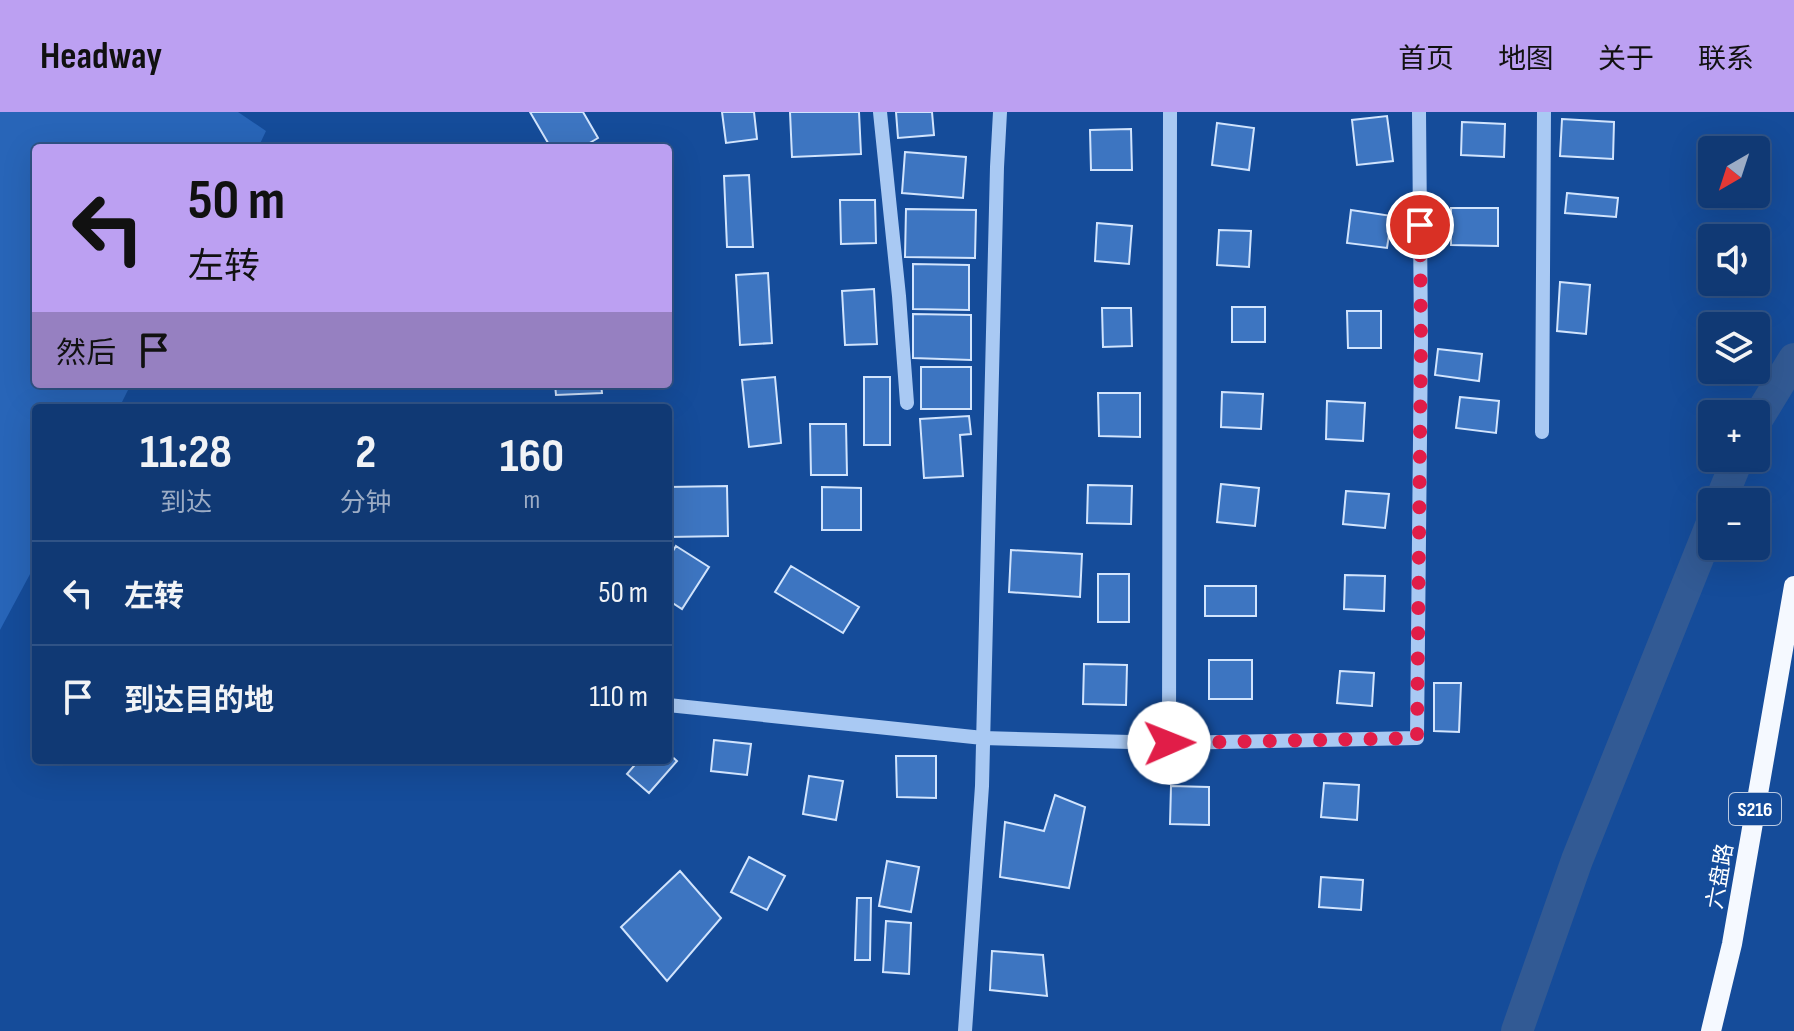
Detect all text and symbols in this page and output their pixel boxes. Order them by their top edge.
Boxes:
text: Headway [40,34,162,79]
text: 首页 [1398,43,1454,76]
text: 地图 [1498,43,1554,76]
text: 关于 [1598,43,1654,76]
text: 联系 [1698,43,1754,76]
north arrow [1698,136,1770,208]
map controls [1698,136,1770,560]
text: 50 m [188,168,285,235]
icon: left [56,176,160,280]
pin [1386,191,1454,259]
icon: arrive [1398,203,1442,247]
button: sound [1698,224,1770,296]
text: 左转 [188,246,260,289]
button: layers [1698,312,1770,384]
icon: arrive [132,328,176,372]
text: 然后 [56,336,116,372]
button: + [1698,400,1770,472]
text: 11:28 [140,424,232,481]
text: 2 [355,424,376,481]
text: 160 [500,428,564,485]
text: m [524,485,540,516]
text: 到达 [160,488,212,519]
text: 分钟 [340,488,392,519]
button: − [1698,488,1770,560]
icon: left [56,571,100,615]
text: 50 m [599,575,648,611]
text: 左转 [124,579,184,615]
icon: arrive [56,675,100,719]
text: 110 m [590,679,648,715]
text: 到达目的地 [124,683,274,719]
position arrow [1127,701,1211,785]
road number: S216 [1729,793,1781,825]
street label: 六盘路 [1701,841,1740,911]

